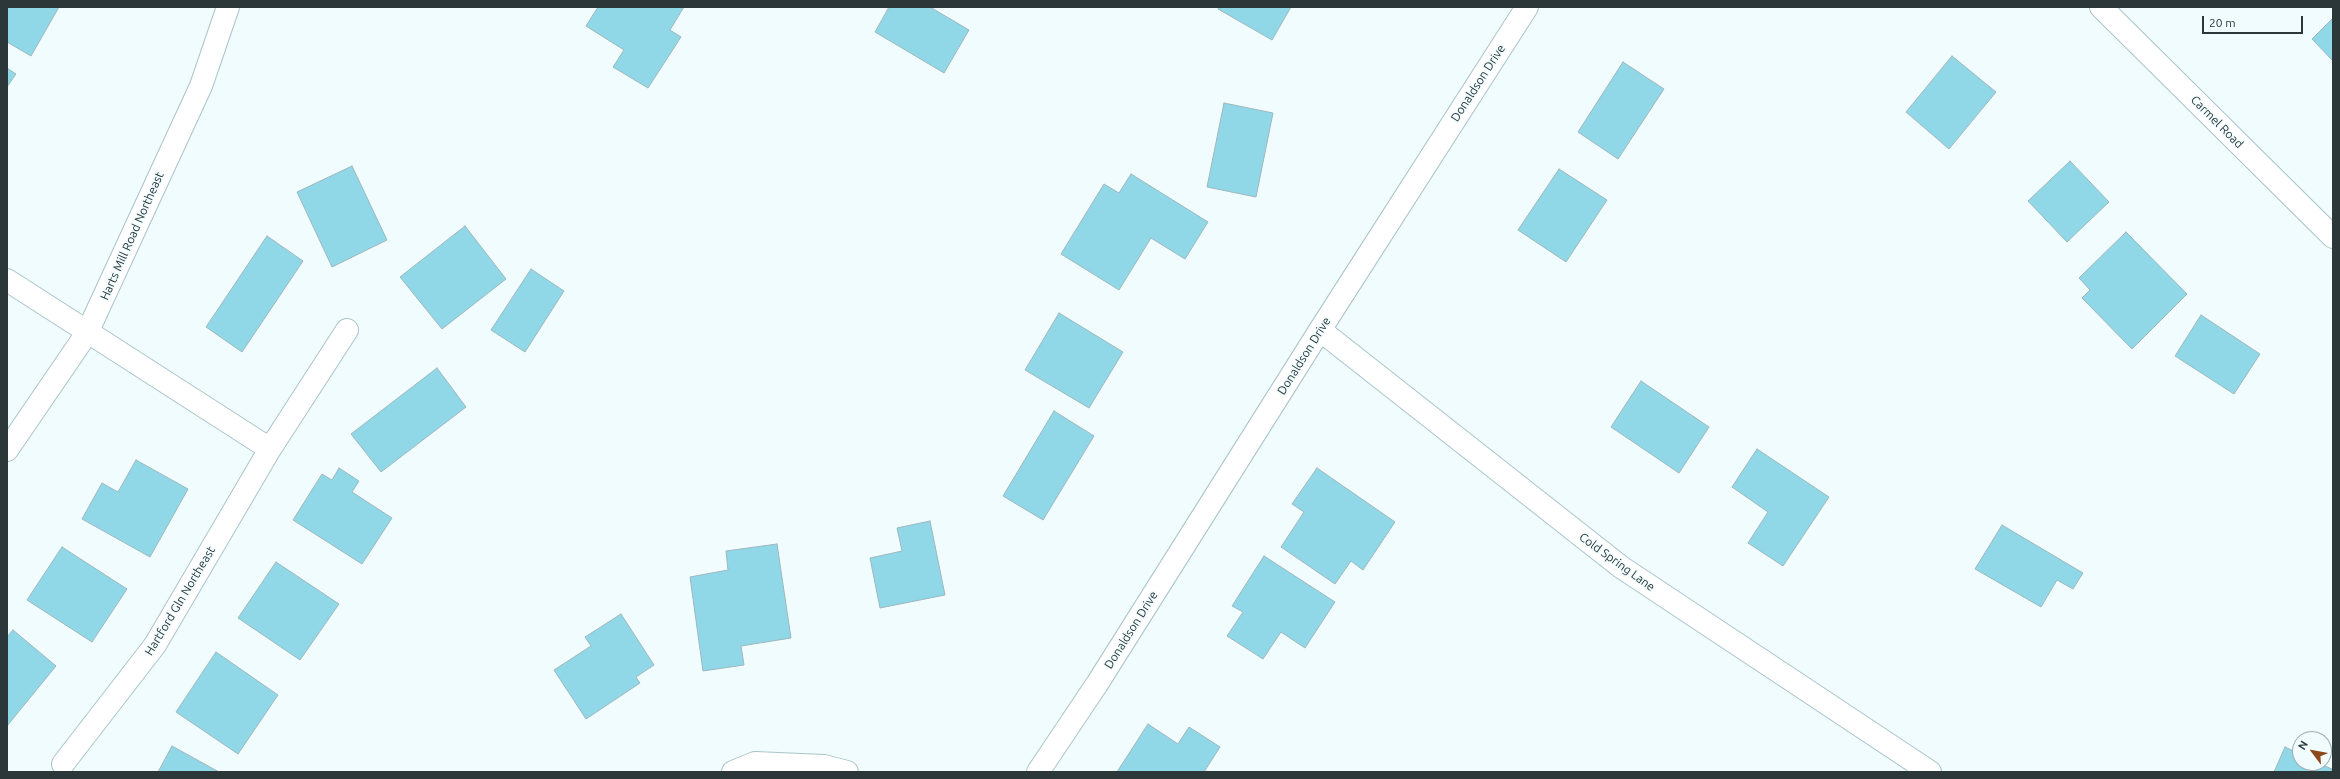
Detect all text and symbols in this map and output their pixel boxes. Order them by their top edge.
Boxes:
scale bar [2204,8,2305,34]
text: 20 m [2209,16,2236,29]
street label: Donaldson Drive [1448,42,1508,124]
street label: Carmel Road [2188,93,2246,151]
street label: Harts Mill Road Northeast [97,170,167,302]
street label: Donaldson Drive [1274,315,1334,397]
street label: Cold Spring Lane [1576,530,1658,594]
street label: Hartford Gln Northeast [142,544,218,658]
street label: Donaldson Drive [1101,589,1161,671]
north arrow [2292,731,2332,771]
text: N [2295,739,2310,752]

